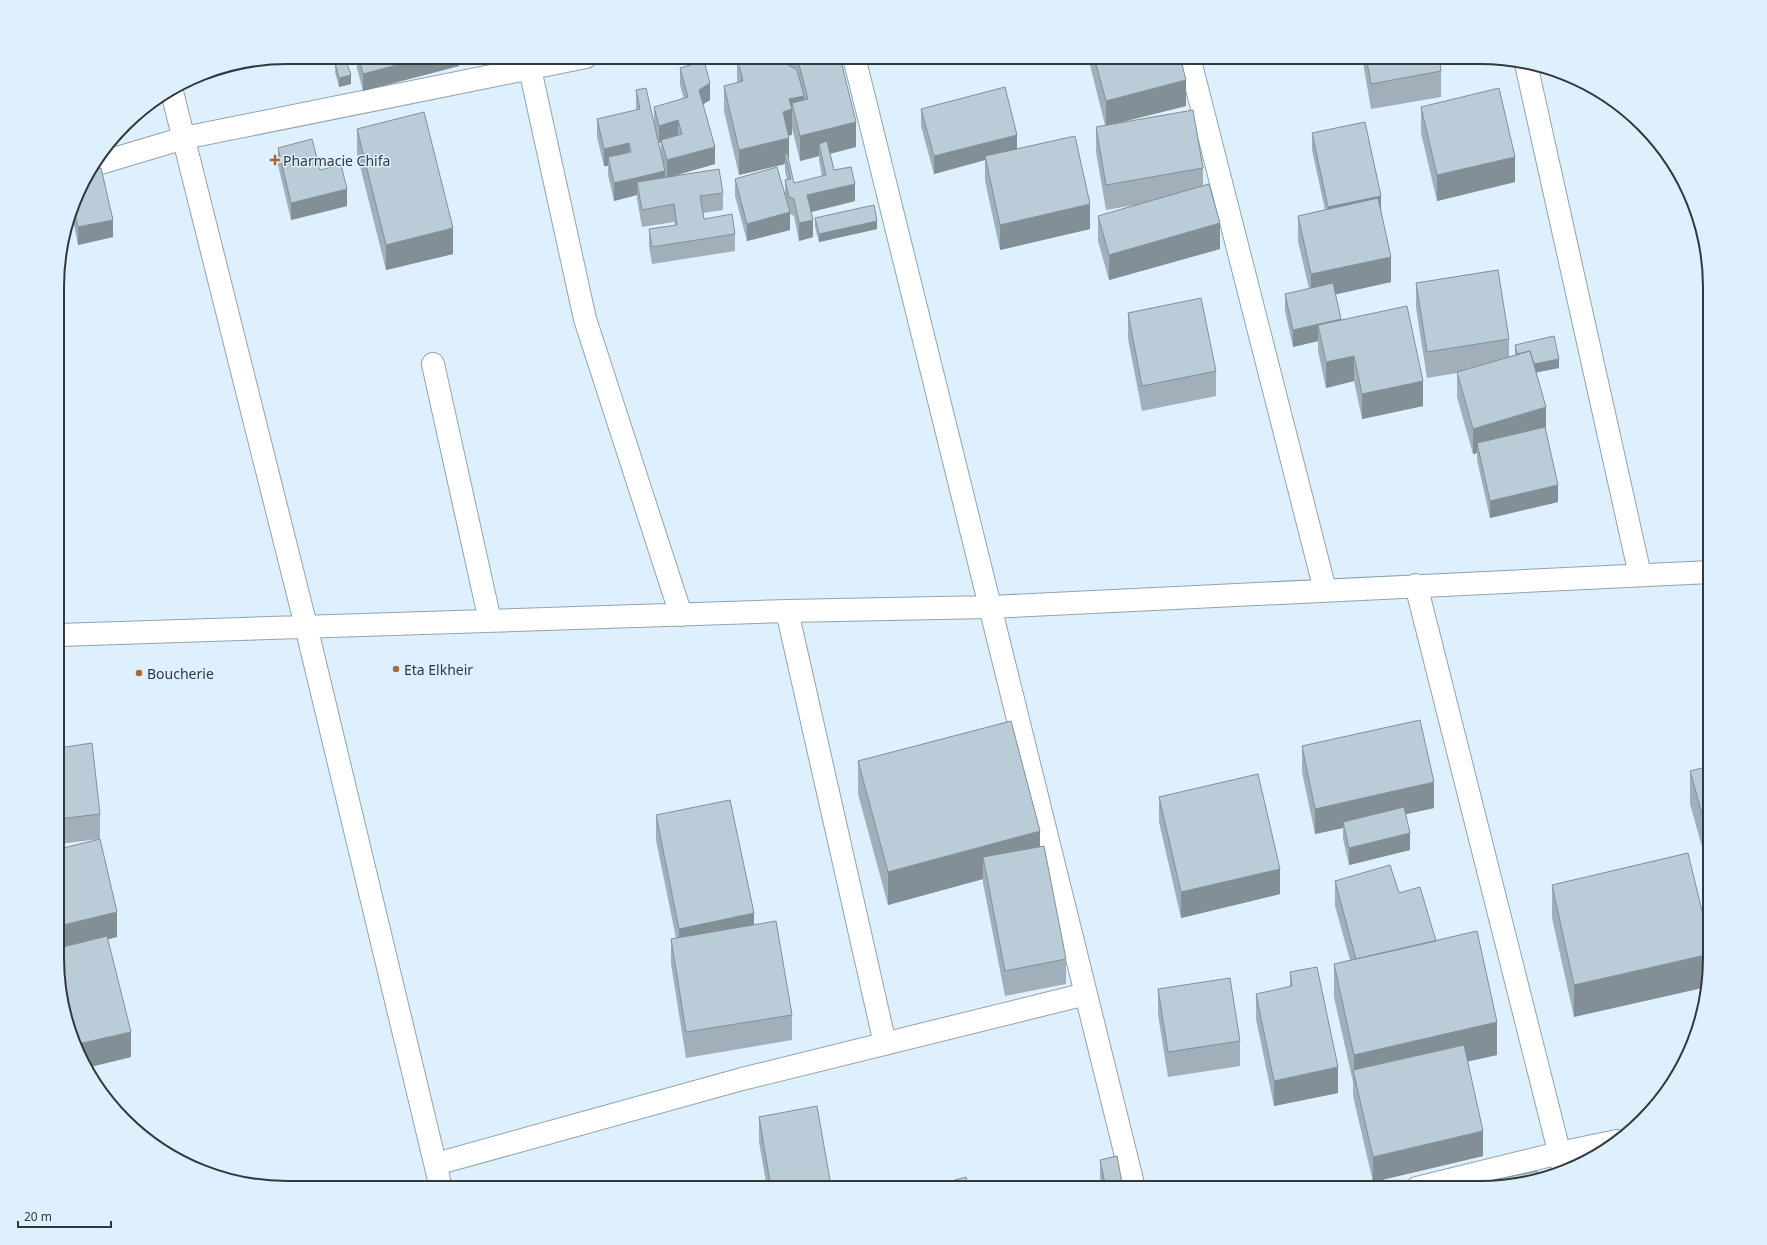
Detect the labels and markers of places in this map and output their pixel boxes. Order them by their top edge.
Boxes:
place label: Pharmacie Chifa [283,151,390,170]
marker: Pharmacie Chifa [270,155,280,165]
place label: Eta Elkheir [404,660,473,679]
place label: Boucherie [147,664,214,683]
marker: Eta Elkheir [391,664,401,674]
marker: Boucherie [134,668,144,678]

